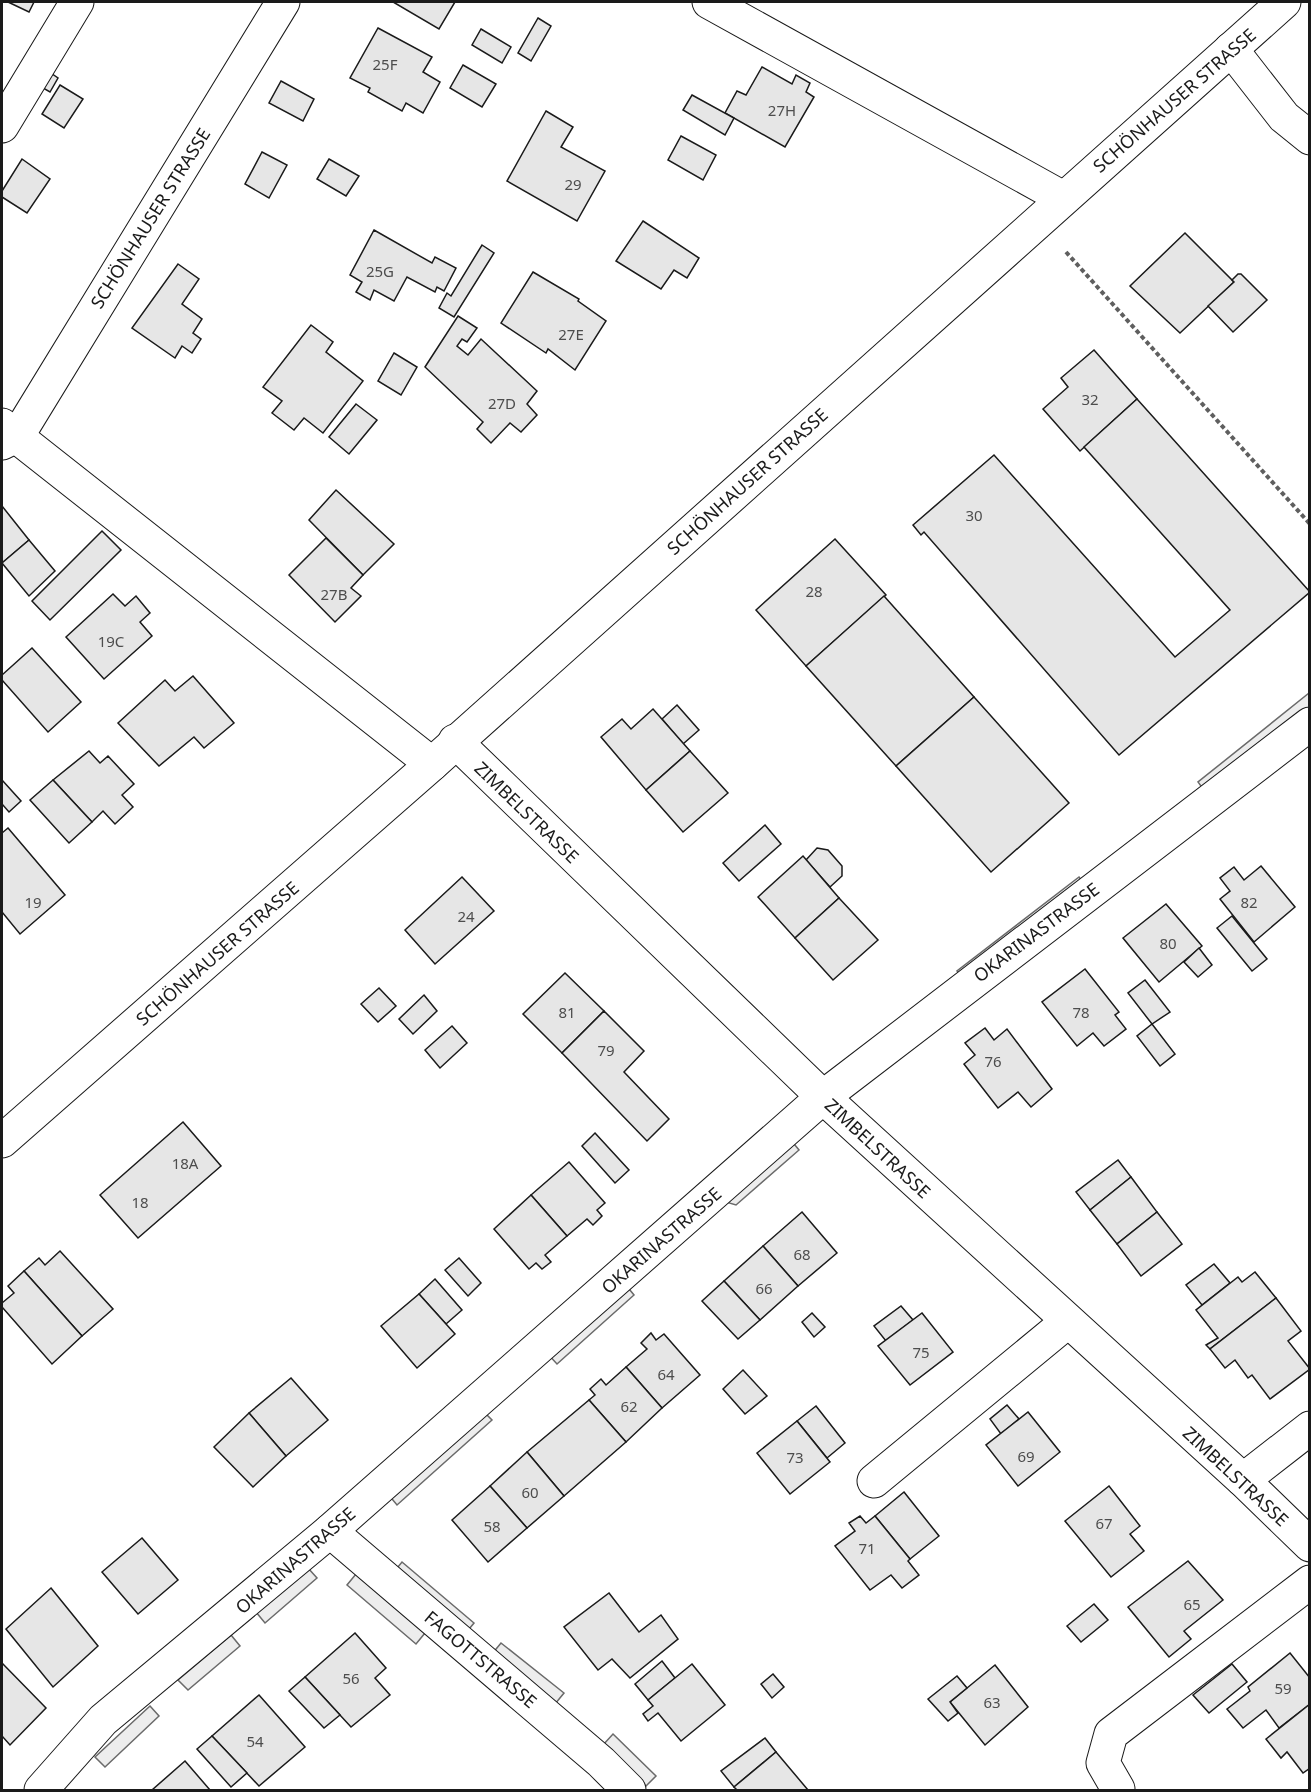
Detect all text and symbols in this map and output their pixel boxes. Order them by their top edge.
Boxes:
street label: SCHÖNHAUSER STRASSE [1087,23,1261,177]
house number: 25F [373,54,398,74]
house number: 27H [768,100,796,120]
street label: SCHÖNHAUSER STRASSE [85,123,215,313]
house number: 29 [564,174,582,194]
house number: 25G [366,261,394,281]
house number: 27E [558,324,584,344]
house number: 32 [1081,389,1099,409]
house number: 27D [488,393,516,413]
street label: SCHÖNHAUSER STRASSE [662,402,832,560]
house number: 30 [965,505,983,525]
house number: 28 [805,581,823,601]
house number: 27B [321,584,347,604]
house number: 19C [98,631,125,651]
street label: ZIMBELSTRASSE [470,756,584,868]
street label: SCHÖNHAUSER STRASSE [130,876,304,1030]
street label: OKARINASTRASSE [968,877,1104,987]
house number: 19 [24,892,42,912]
house number: 82 [1240,892,1258,912]
house number: 24 [457,906,475,926]
house number: 80 [1159,933,1177,953]
house number: 81 [558,1002,576,1022]
house number: 78 [1072,1002,1090,1022]
house number: 79 [597,1040,615,1060]
house number: 76 [984,1051,1002,1071]
street label: ZIMBELSTRASSE [820,1093,936,1203]
house number: 18A [172,1153,199,1173]
street label: OKARINASTRASSE [596,1181,726,1299]
house number: 18 [131,1192,149,1212]
house number: 68 [793,1244,811,1264]
house number: 66 [755,1278,773,1298]
house number: 75 [912,1342,930,1362]
house number: 64 [657,1364,675,1384]
house number: 62 [620,1396,638,1416]
street label: ZIMBELSTRASSE [1178,1421,1294,1531]
house number: 69 [1017,1446,1035,1466]
house number: 73 [786,1447,804,1467]
house number: 60 [521,1482,539,1502]
street label: OKARINASTRASSE [230,1501,360,1619]
house number: 67 [1095,1513,1113,1533]
house number: 58 [483,1516,501,1536]
house number: 71 [858,1538,876,1558]
house number: 65 [1183,1594,1201,1614]
street label: FAGOTTSTRASSE [420,1605,542,1713]
house number: 56 [342,1668,360,1688]
house number: 59 [1274,1678,1292,1698]
house number: 63 [983,1692,1001,1712]
house number: 54 [246,1731,264,1751]

